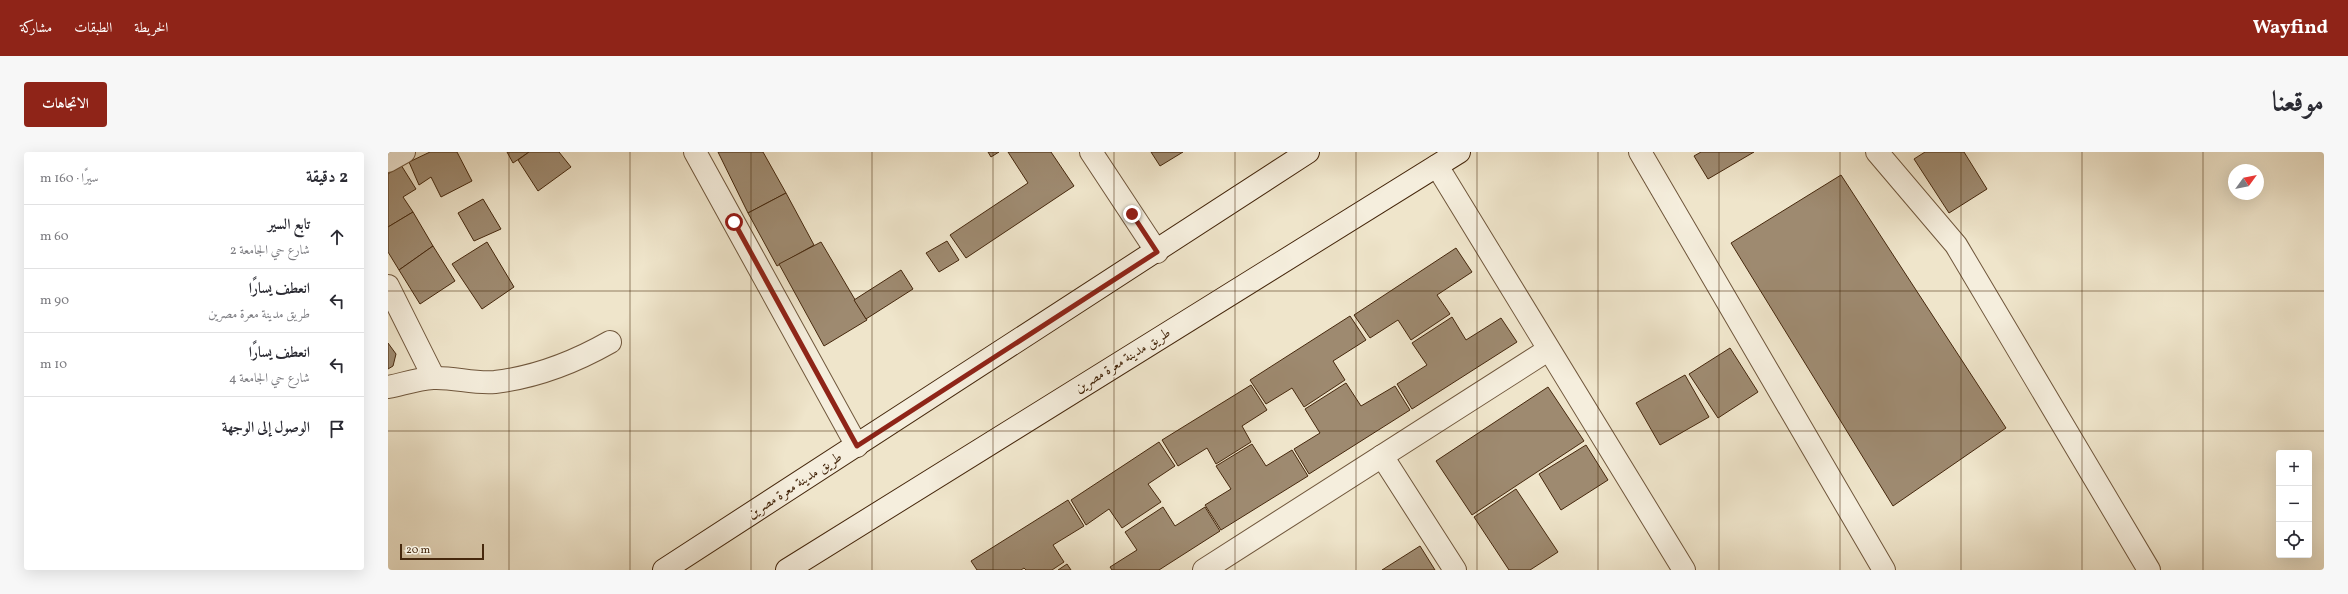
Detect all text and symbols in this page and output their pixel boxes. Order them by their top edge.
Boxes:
text: Wayfind [2253,15,2328,41]
text: مشاركة [20,19,52,38]
text: الطبقات [74,19,112,38]
text: الخريطة [134,19,168,38]
button: الاتجاهات [24,82,107,127]
text: موقعنا [2272,84,2324,123]
north arrow [2228,164,2264,200]
text: 2 دقيقة [306,166,348,189]
text: سيرًا · 160 m [40,170,99,188]
route end [1123,205,1141,223]
route start [725,213,743,231]
text: تابع السير [268,215,310,236]
icon: ahead [326,226,348,248]
text: 60 m [40,228,69,246]
text: شارع حي الجامعة 2 [230,242,310,260]
text: انعطف يسارًا [249,279,310,300]
icon: left [326,290,348,312]
text: 90 m [40,292,69,310]
text: طريق مدينة معرة مصرين [208,306,310,324]
street label: طريق مدينة معرة مصرين [1071,324,1175,398]
text: انعطف يسارًا [249,343,310,364]
icon: left [326,354,348,376]
text: 10 m [40,356,67,374]
text: شارع حي الجامعة 4 [229,370,310,388]
text: الوصول إلى الوجهة [222,418,310,439]
icon: arrive [326,418,348,440]
street label: طريق مدينة معرة مصرين [744,448,846,524]
map controls [2276,450,2312,558]
button: + [2276,450,2312,486]
button: − [2276,486,2312,522]
button: locate [2276,522,2312,558]
scale bar [400,542,484,561]
text: 20 m [406,543,430,558]

